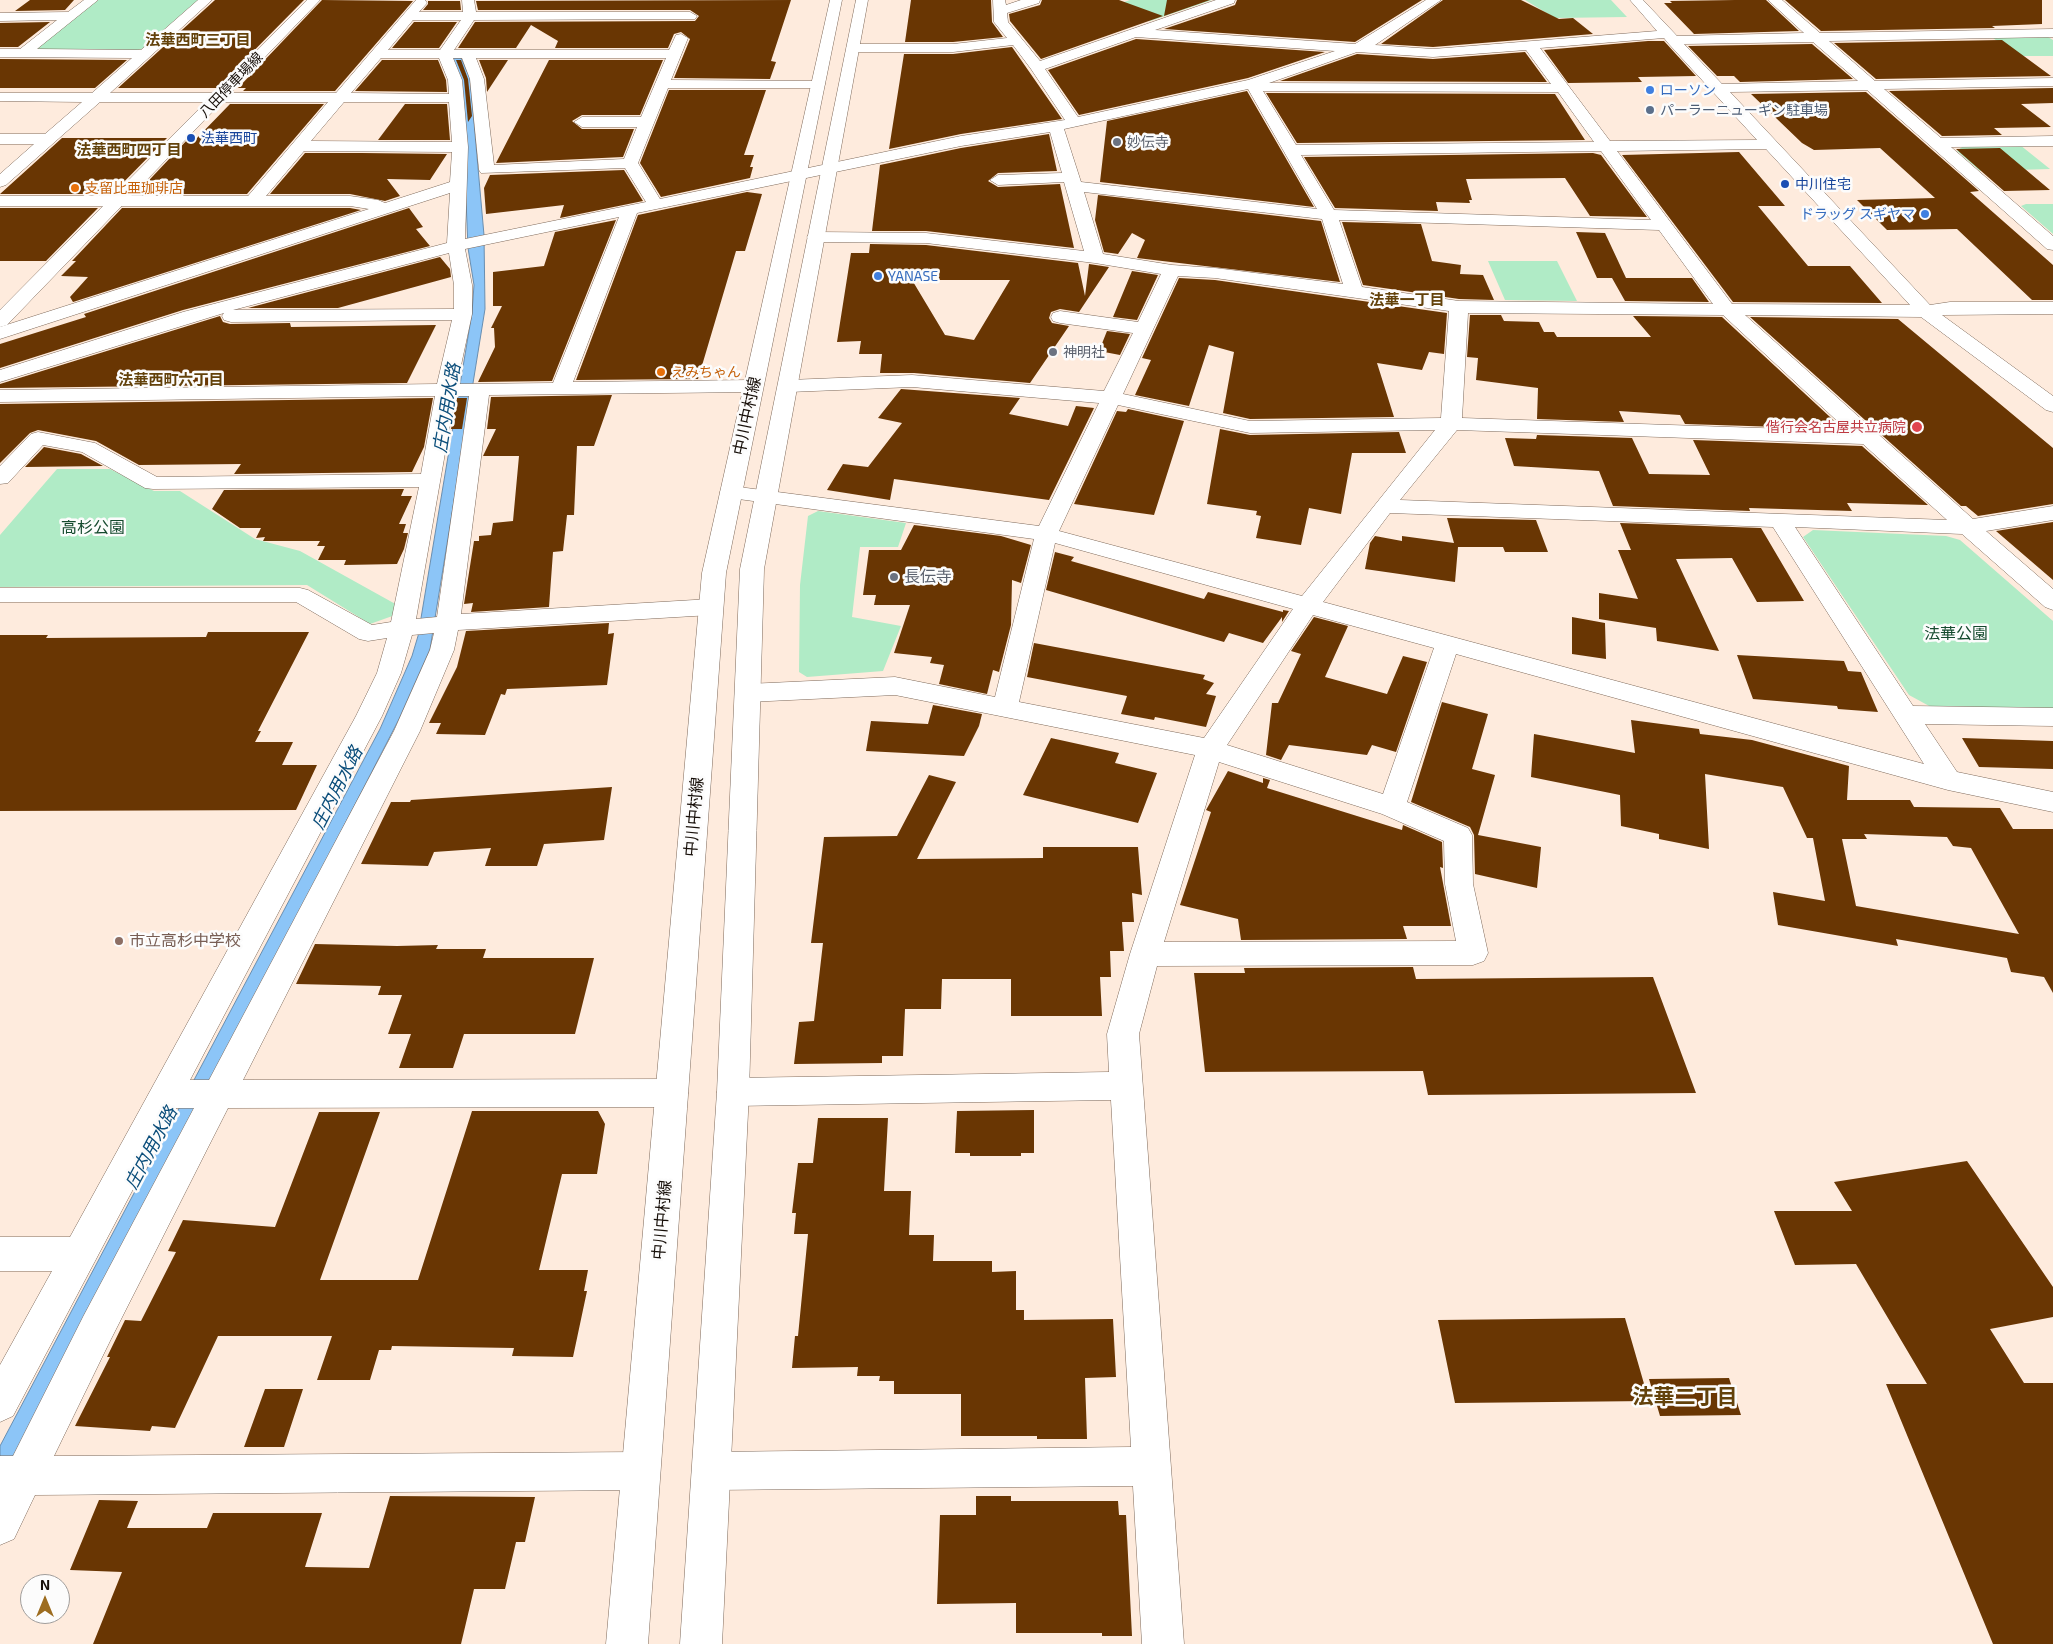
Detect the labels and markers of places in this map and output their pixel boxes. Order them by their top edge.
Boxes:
place label: ローソン [1660,82,1716,98]
marker: ローソン [1644,84,1656,96]
place label: パーラーニューギン駐車場 [1660,102,1828,118]
marker: パーラーニューギン駐車場 [1644,104,1656,116]
place label: 法華西町 [201,130,257,146]
marker: 法華西町 [185,132,197,144]
place label: 妙伝寺 [1127,134,1169,150]
marker: 妙伝寺 [1111,136,1123,148]
place label: 中川住宅 [1795,176,1851,192]
marker: 中川住宅 [1779,178,1791,190]
place label: 支留比亜珈琲店 [85,180,183,196]
marker: 支留比亜珈琲店 [69,182,81,194]
place label: ドラッグ スギヤマ [1800,206,1915,222]
marker: ドラッグ スギヤマ [1919,208,1931,220]
place label: YANASE [888,268,938,284]
marker: YANASE [872,270,884,282]
place label: 神明社 [1063,344,1105,360]
marker: 神明社 [1047,346,1059,358]
place label: えみちゃん [671,364,741,380]
marker: えみちゃん [655,366,667,378]
place label: 偕行会名古屋共立病院 [1766,419,1906,435]
marker: 偕行会名古屋共立病院 [1910,420,1924,434]
place label: 長伝寺 [904,567,952,587]
marker: 長伝寺 [888,571,900,583]
place label: 市立高杉中学校 [129,931,241,951]
marker: 市立高杉中学校 [113,935,125,947]

